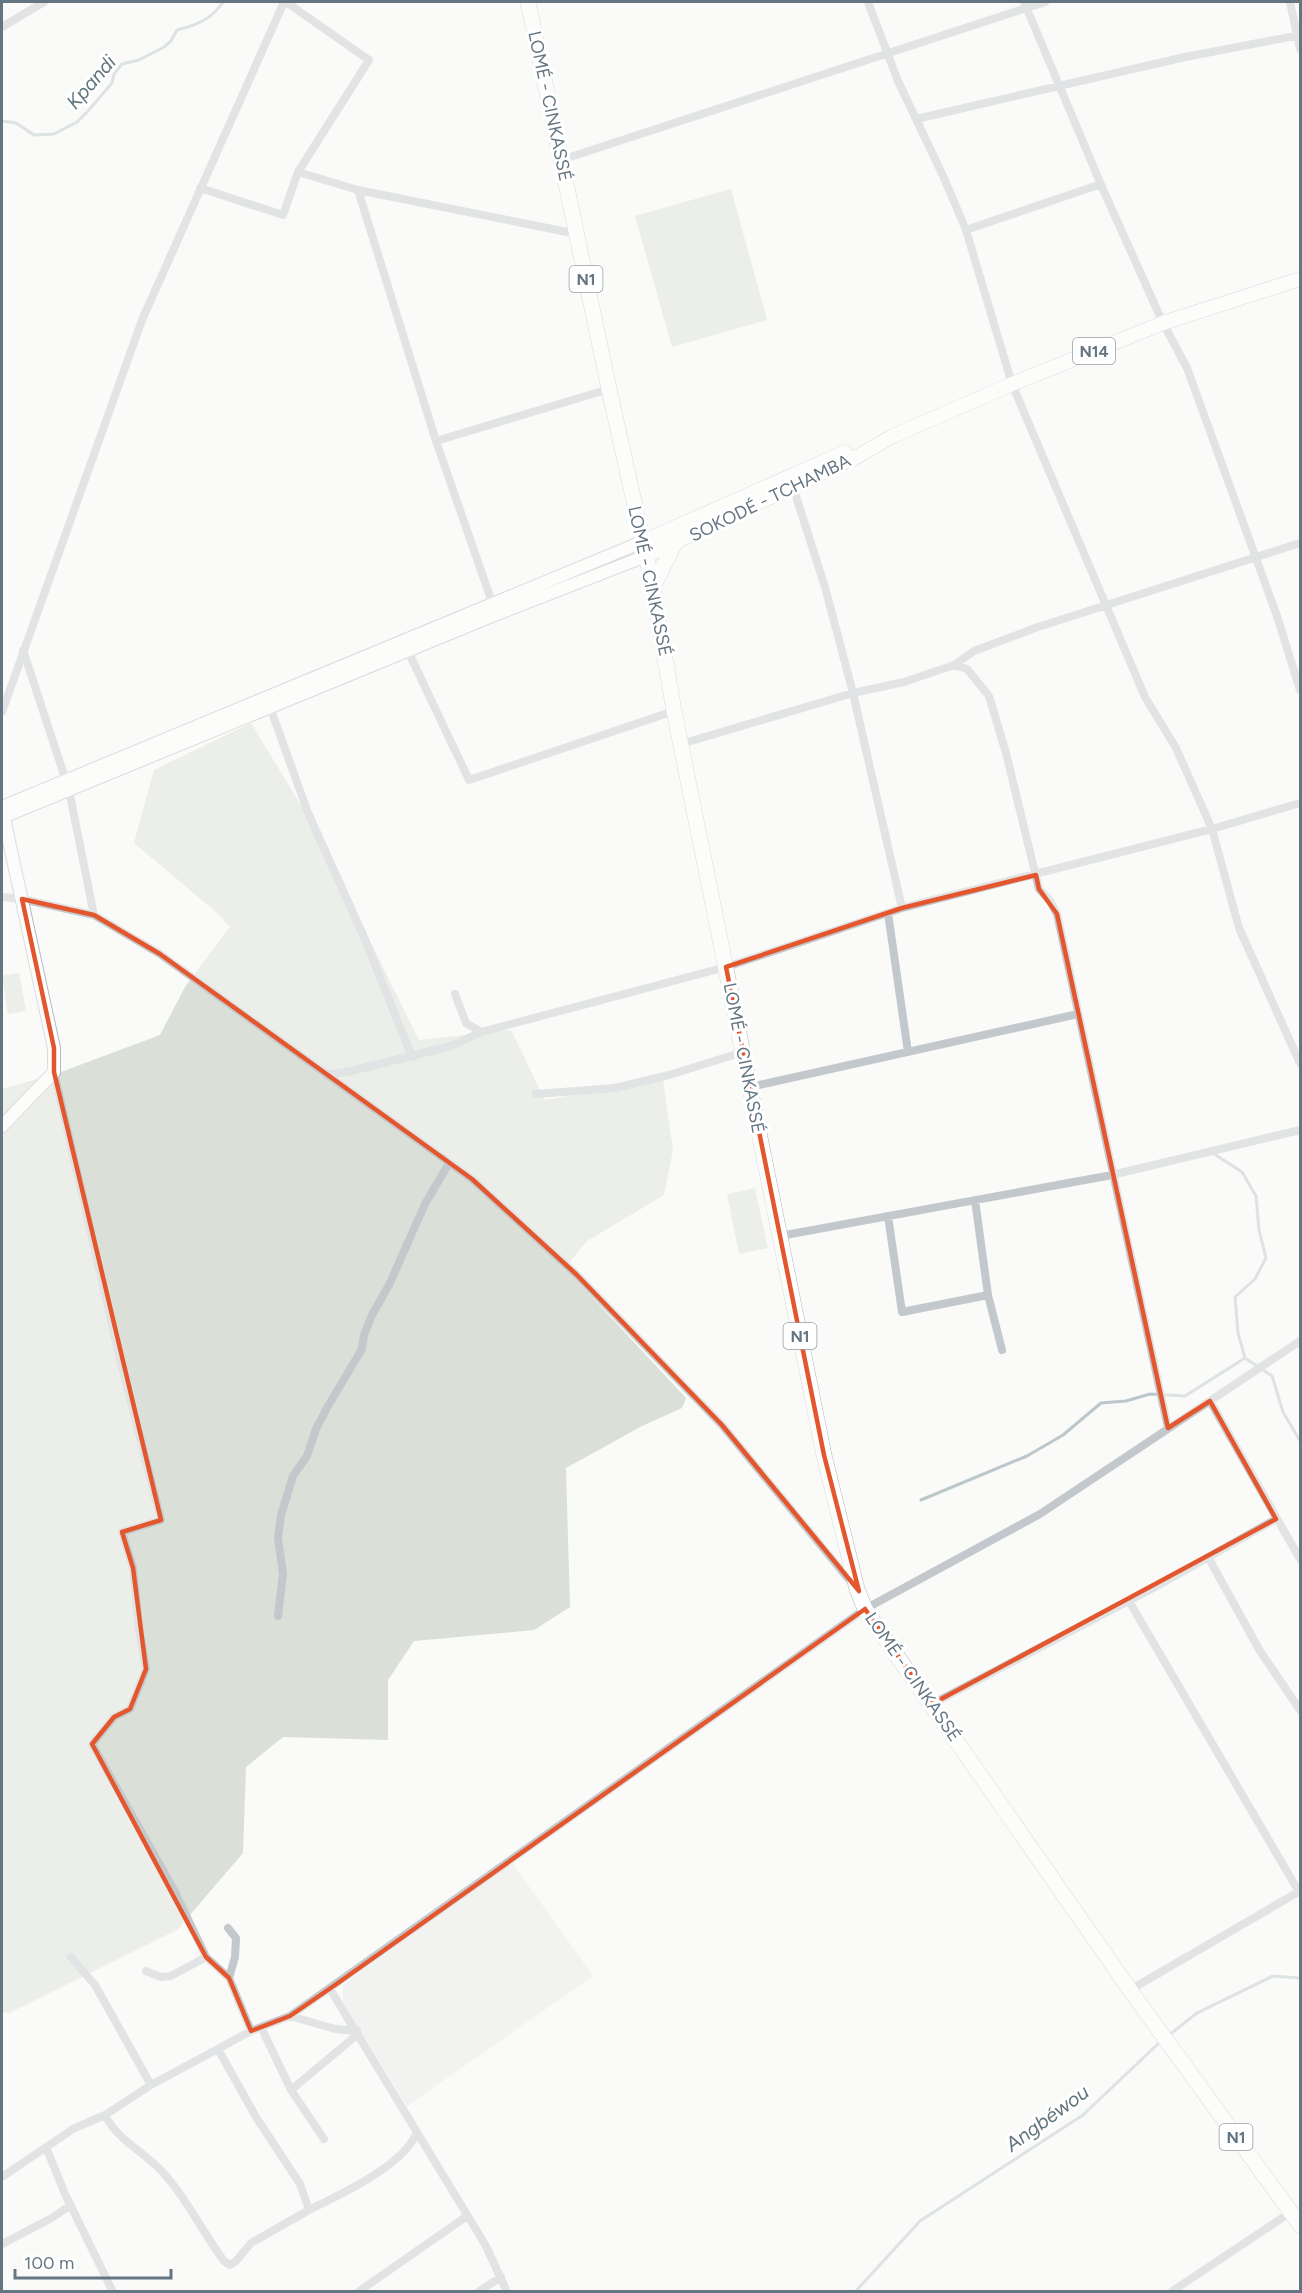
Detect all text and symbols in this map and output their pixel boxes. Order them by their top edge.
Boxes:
street label: LOMÉ - CINKASSÉ [523,29,577,183]
water label: Kpandi [61,50,121,114]
road number: N1 [570,266,602,292]
road number: N14 [1073,338,1115,364]
street label: SOKODÉ - TCHAMBA [686,449,854,547]
street label: LOMÉ - CINKASSÉ [623,504,677,658]
street label: LOMÉ - CINKASSÉ [719,981,769,1135]
road number: N1 [784,1323,816,1349]
street label: LOMÉ - CINKASSÉ [860,1608,966,1746]
water label: Angbéwou [1000,2080,1093,2157]
road number: N1 [1220,2124,1252,2150]
scale bar [15,2242,171,2280]
text: 100 m [24,2252,74,2274]

